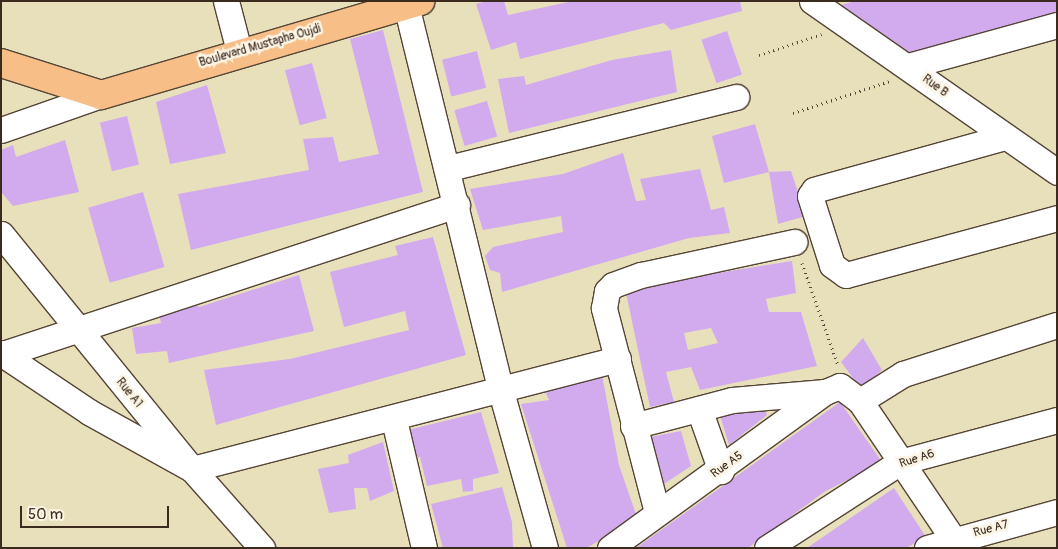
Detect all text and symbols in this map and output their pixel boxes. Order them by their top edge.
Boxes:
street label: Boulevard Mustapha Oujdi [197,22,323,70]
street label: Rue B [919,72,951,100]
street label: Rue A1 [113,375,145,411]
street label: Rue A6 [898,447,936,471]
street label: Rue A5 [708,449,746,481]
scale bar [22,496,171,528]
text: 50 m [28,505,63,524]
street label: Rue A7 [972,517,1010,541]

